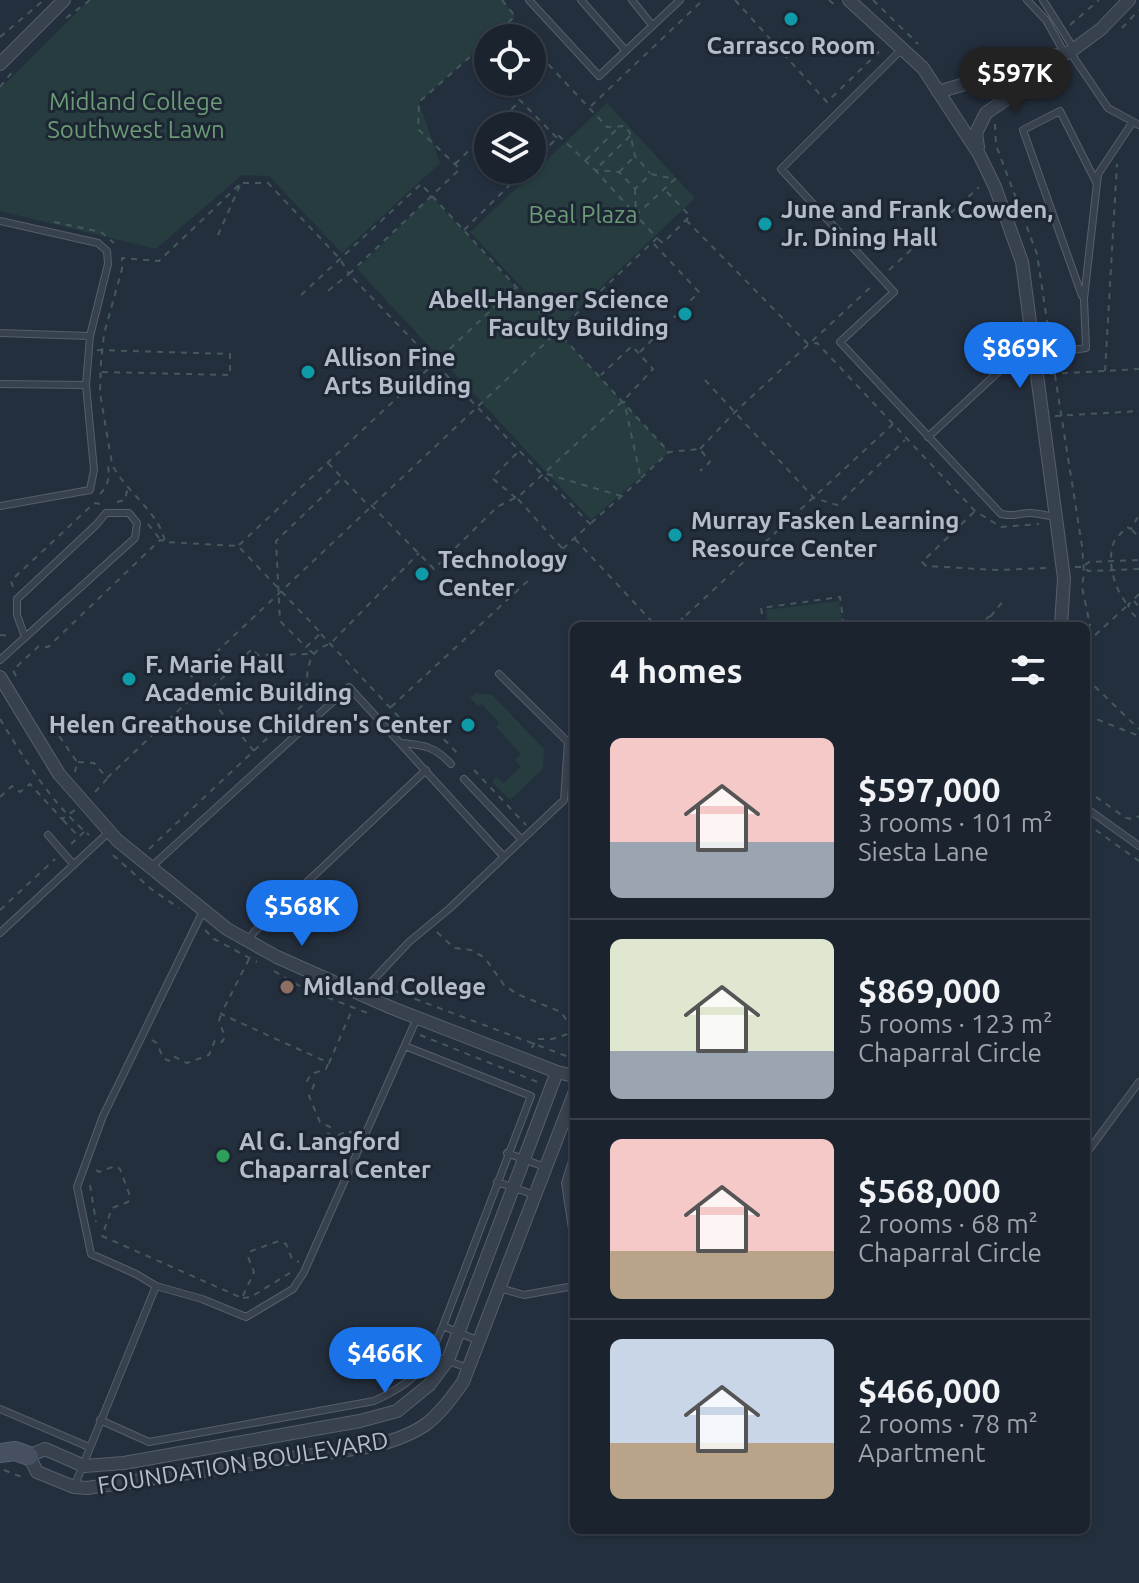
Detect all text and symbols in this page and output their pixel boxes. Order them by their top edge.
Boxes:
marker: Carrasco Room [782,10,800,28]
map controls [474,24,546,184]
button: locate [474,24,546,96]
place label: Carrasco Room [707,32,875,59]
pin: $597K [959,47,1071,115]
text: $597K [977,58,1053,87]
park label: Midland College Southwest Lawn [47,88,225,143]
button: layers [474,112,546,184]
place label: June and Frank Cowden, Jr. Dining Hall [781,196,1053,251]
park label: Beal Plaza [529,201,637,228]
marker: June and Frank Cowden, Jr. Dining Hall [756,215,774,233]
place label: Abell-Hanger Science Faculty Building [428,286,669,341]
marker: Abell-Hanger Science Faculty Building [676,305,694,323]
pin: $869K [964,322,1076,390]
text: $869K [982,333,1058,362]
place label: Allison Fine Arts Building [324,344,471,399]
marker: Allison Fine Arts Building [299,363,317,381]
place label: Murray Fasken Learning Resource Center [691,507,959,562]
marker: Murray Fasken Learning Resource Center [666,526,684,544]
place label: Technology Center [438,546,567,601]
marker: Technology Center [413,565,431,583]
icon: filters [1006,648,1050,692]
place label: F. Marie Hall Academic Building [145,651,352,706]
text: 4 homes [610,651,743,689]
marker: F. Marie Hall Academic Building [120,670,138,688]
place label: Helen Greathouse Children's Center [49,711,452,738]
marker: Helen Greathouse Children's Center [459,716,477,734]
icon: home [674,770,770,866]
text: $597,000 [858,770,1001,808]
text: 3 rooms · 101 m² [858,808,1053,837]
text: Siesta Lane [858,837,989,866]
pin: $568K [246,880,358,948]
text: $568K [264,891,340,920]
icon: home [674,971,770,1067]
text: $869,000 [858,971,1001,1009]
place label: Midland College [303,973,486,1000]
marker: Midland College [278,978,296,996]
text: 5 rooms · 123 m² [858,1009,1053,1038]
text: Chaparral Circle [858,1038,1042,1067]
place label: Al G. Langford Chaparral Center [239,1128,431,1183]
marker: Al G. Langford Chaparral Center [214,1147,232,1165]
icon: home [674,1171,770,1267]
text: $568,000 [858,1171,1001,1209]
text: 2 rooms · 68 m² [858,1209,1038,1238]
text: Chaparral Circle [858,1238,1042,1267]
pin: $466K [329,1327,441,1395]
text: $466K [347,1338,423,1367]
icon: home [674,1371,770,1467]
text: $466,000 [858,1371,1001,1409]
text: 2 rooms · 78 m² [858,1409,1038,1438]
street label: FOUNDATION BOULEVARD [96,1426,390,1499]
text: Apartment [858,1438,985,1467]

